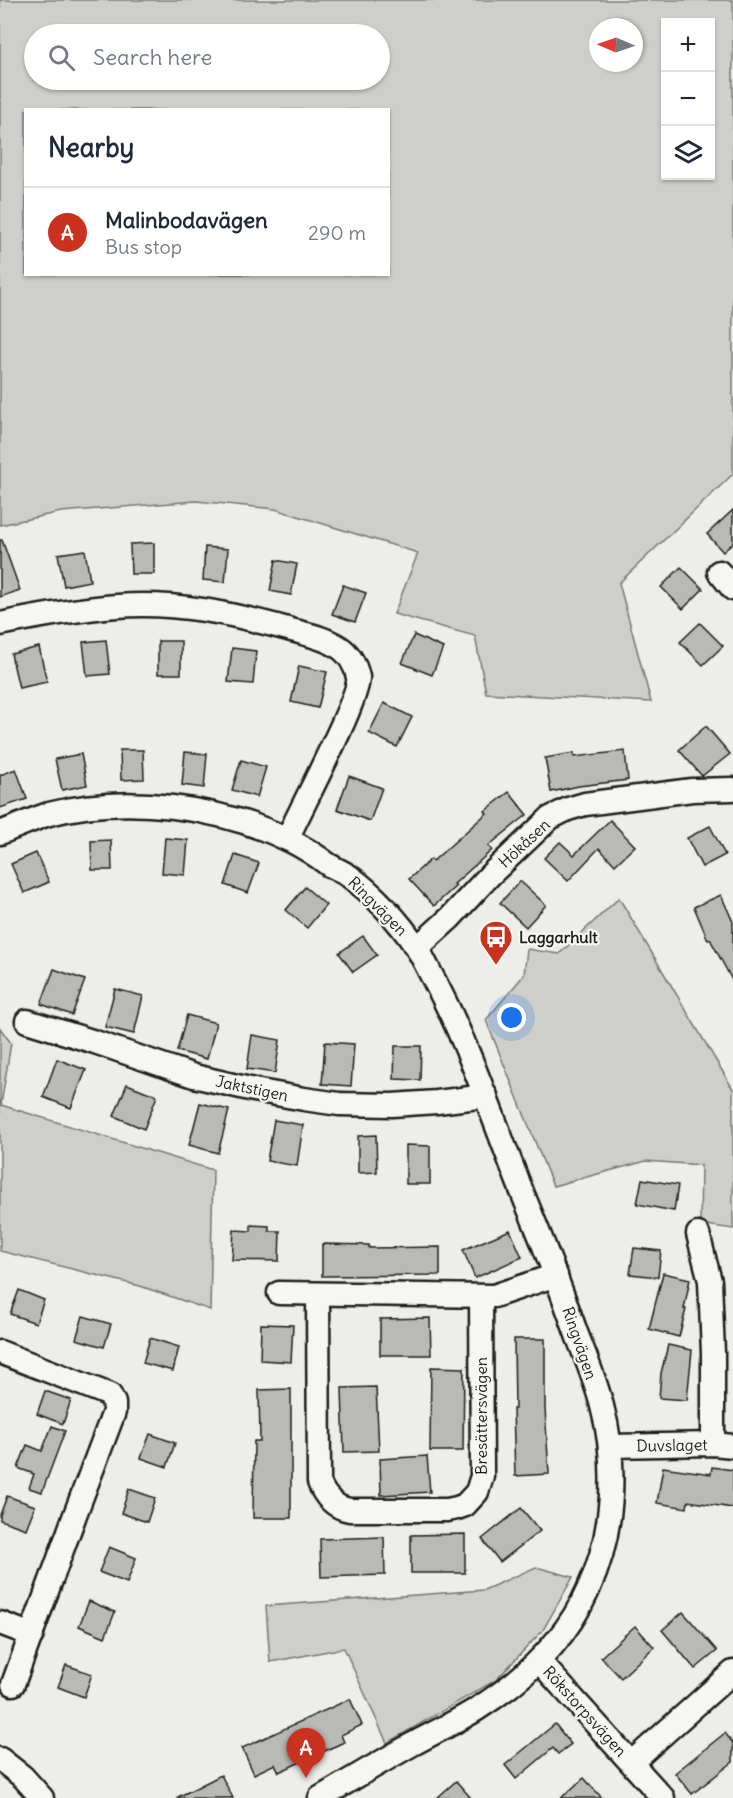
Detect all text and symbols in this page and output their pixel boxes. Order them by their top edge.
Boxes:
north arrow [589,18,643,72]
map controls [661,18,715,180]
button: + [661,18,715,72]
search box [24,24,390,90]
icon: search [45,41,78,74]
text: Search here [93,43,212,71]
button: − [661,72,715,126]
button: layers [661,126,715,180]
text: Nearby [48,131,134,164]
text: Malinbodavägen [105,206,268,234]
text: A [61,220,74,245]
text: 290 m [308,220,366,245]
text: Bus stop [105,234,182,259]
street label: Hökåsen [494,814,554,872]
street label: Ringvägen [344,872,412,940]
bus stop icon: Laggarhult [478,919,514,966]
place label: Laggarhult [519,927,598,948]
your location [497,1003,526,1032]
street label: Jaktstigen [214,1071,290,1105]
street label: Ringvägen [558,1304,602,1382]
street label: Bresättersvägen [471,1357,491,1475]
street label: Duvslaget [636,1434,708,1456]
street label: Rökstorpsvägen [539,1661,631,1761]
pin: A [286,1728,326,1778]

